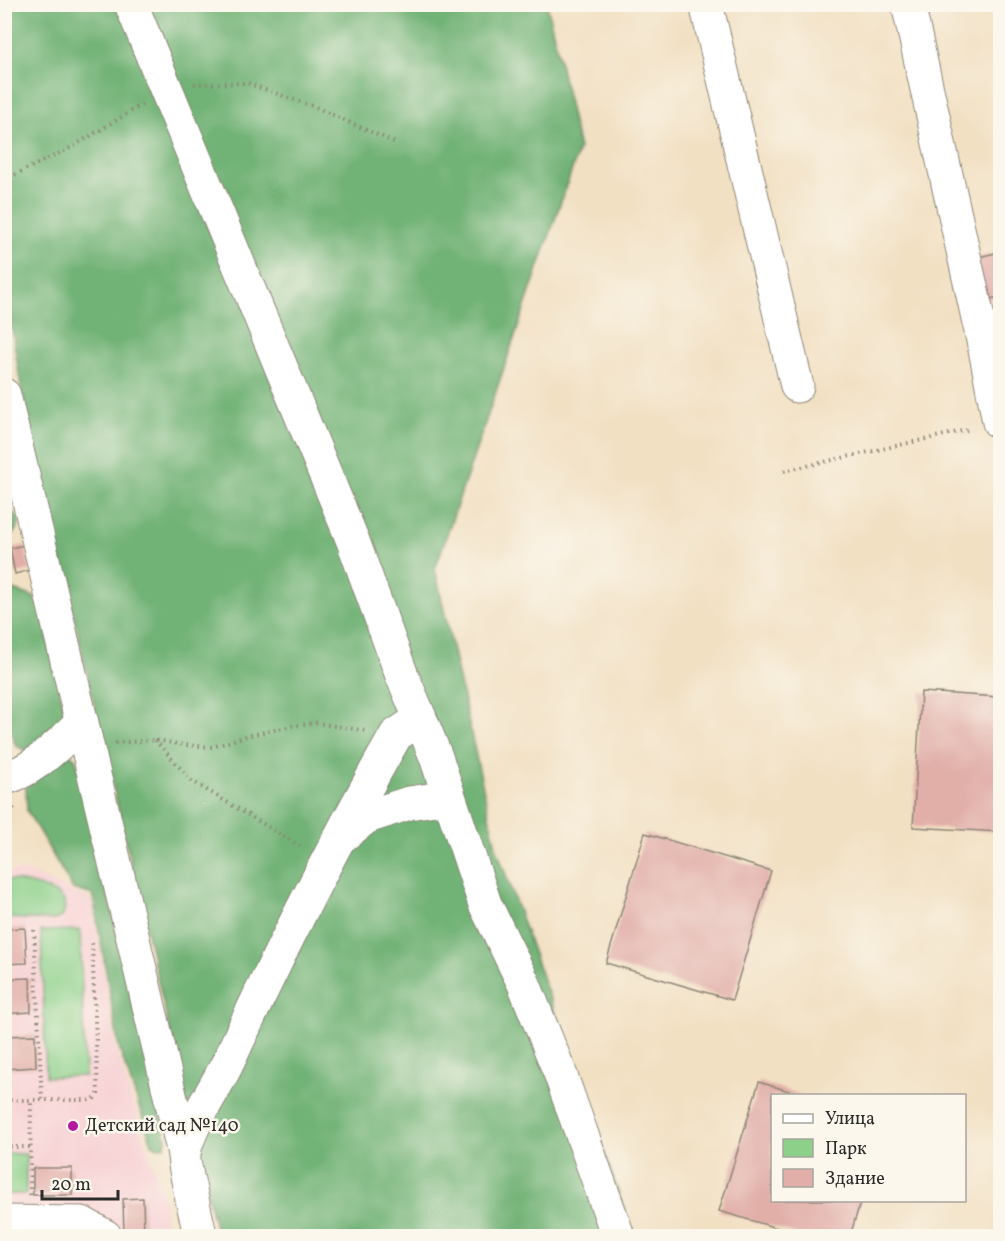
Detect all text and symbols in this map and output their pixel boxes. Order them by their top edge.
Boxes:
legend [771,1094,966,1202]
text: Улица [825,1107,875,1132]
place label: Детский сад №140 [85,1114,239,1139]
marker: Детский сад №140 [66,1119,80,1133]
text: Парк [825,1137,867,1162]
scale bar [42,1163,118,1201]
text: Здание [825,1167,885,1192]
text: 20 m [51,1173,91,1198]

